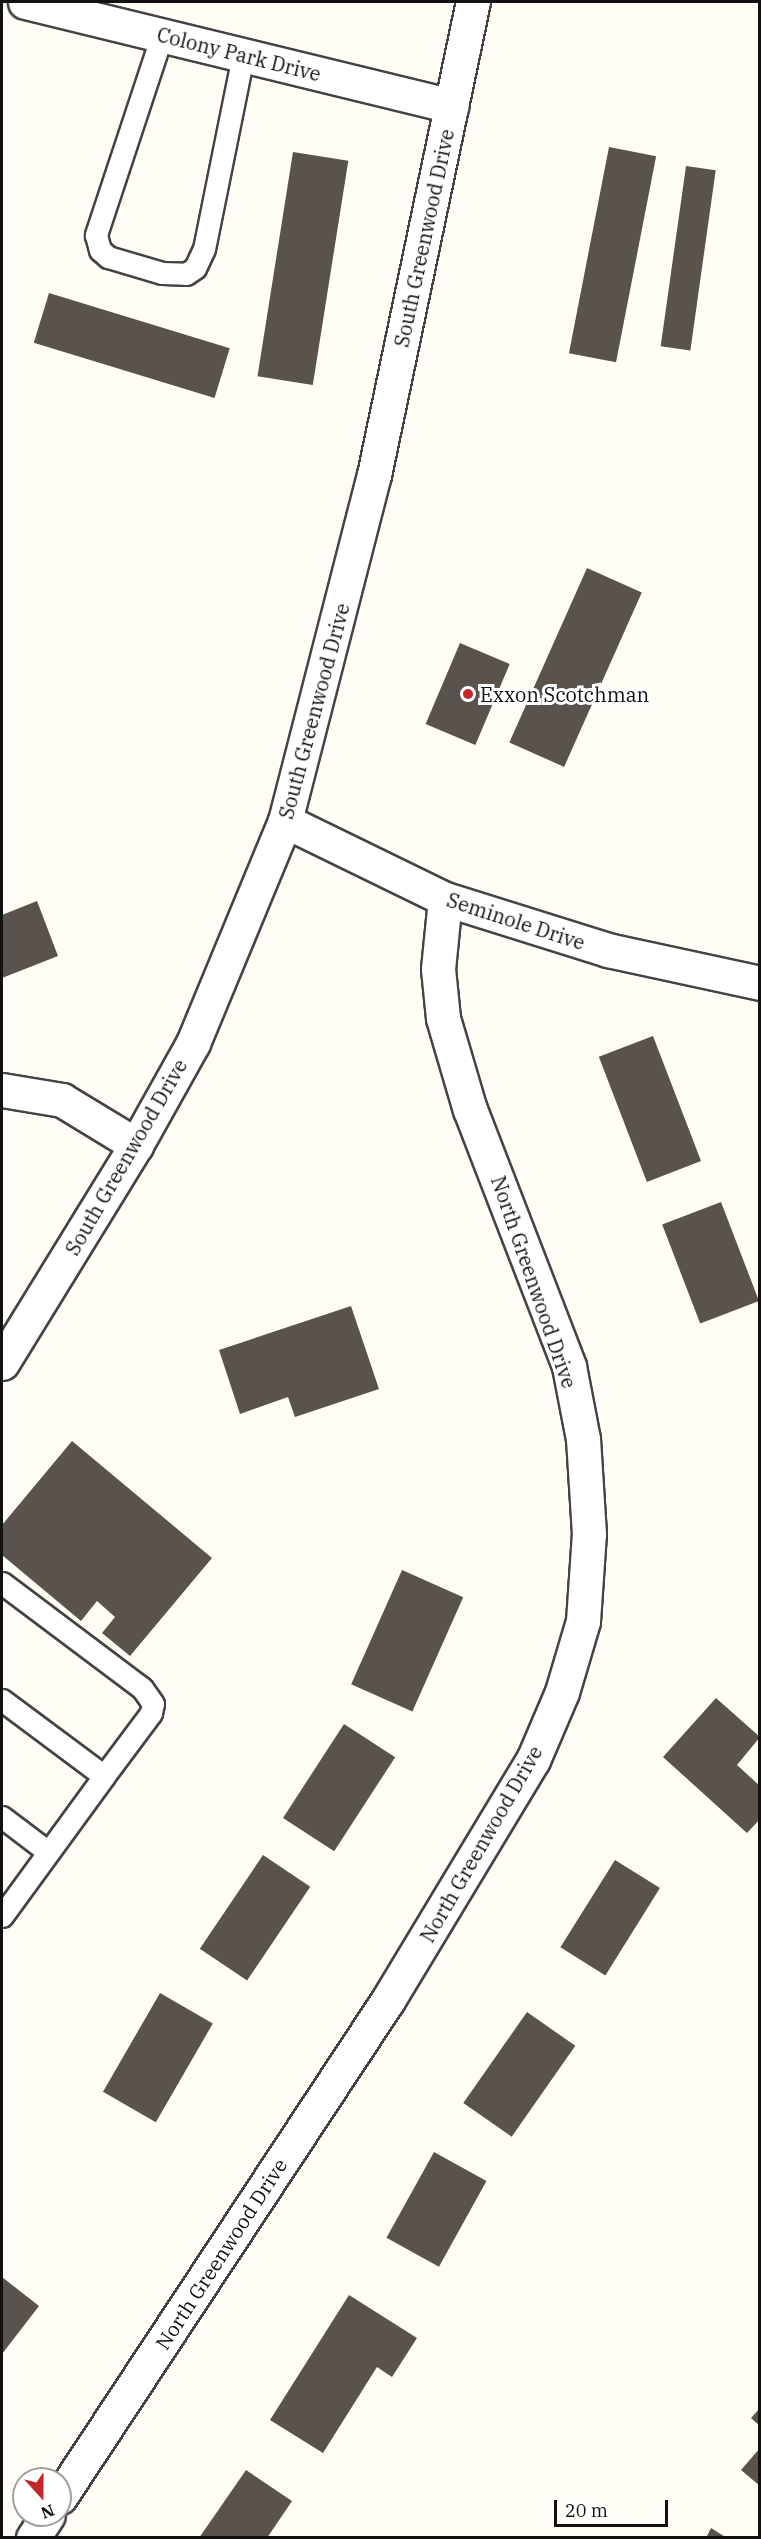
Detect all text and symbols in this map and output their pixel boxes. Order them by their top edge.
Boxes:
street label: Colony Park Drive [155,22,323,86]
street label: South Greenwood Drive [389,127,459,349]
street label: South Greenwood Drive [274,600,354,822]
place label: Exxon Scotchman [480,682,649,706]
marker: Exxon Scotchman [461,687,475,701]
street label: Seminole Drive [444,887,588,955]
street label: South Greenwood Drive [60,1055,192,1259]
street label: North Greenwood Drive [486,1173,582,1391]
street label: North Greenwood Drive [415,1741,547,1947]
street label: North Greenwood Drive [150,2154,292,2354]
north arrow [12,2467,72,2527]
scale bar [557,2488,671,2526]
text: 20 m [565,2499,608,2522]
text: N [38,2500,57,2524]

